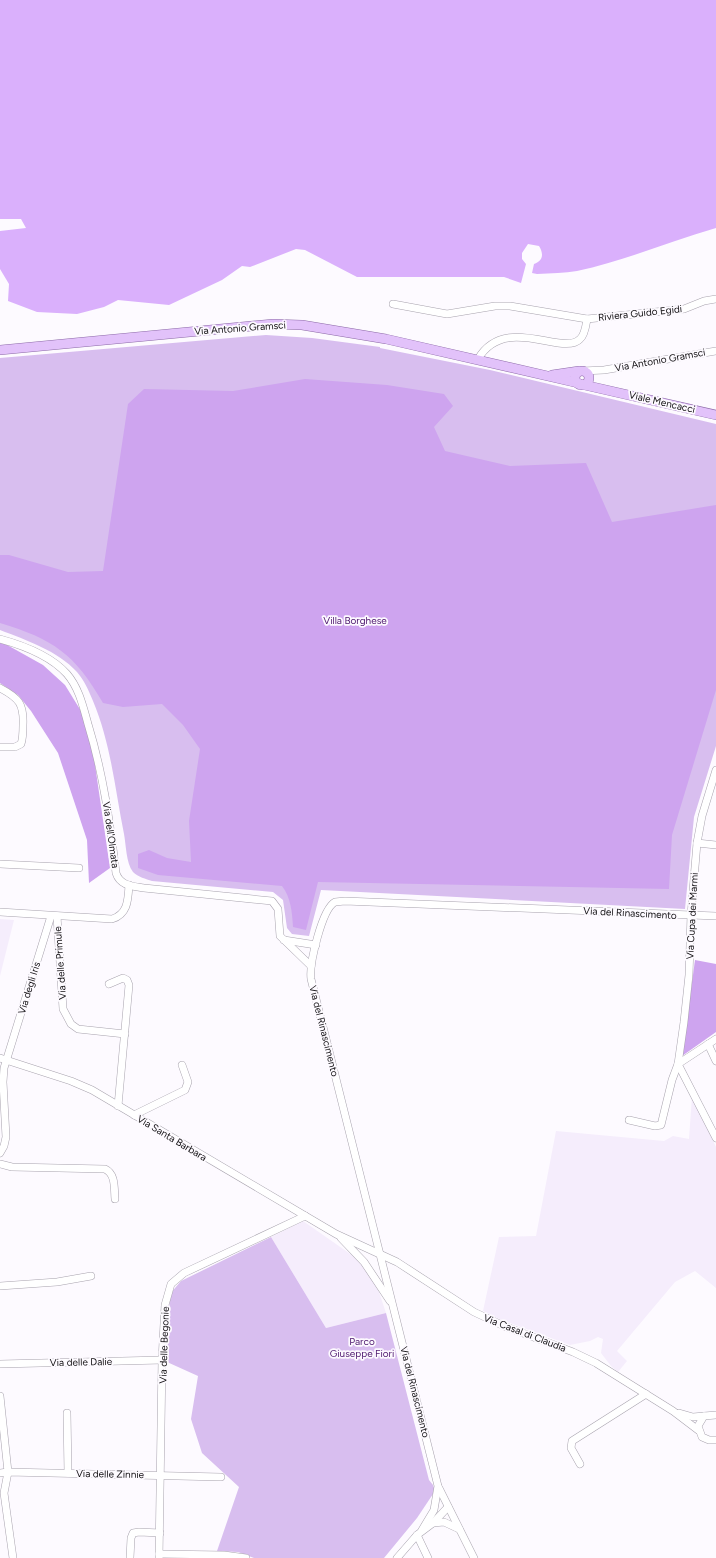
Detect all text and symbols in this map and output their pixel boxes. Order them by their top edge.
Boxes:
street label: Riviera Guido Egidi [597,302,683,324]
street label: Via Antonio Gramsci [194,318,286,338]
street label: Via Antonio Gramsci [614,346,706,374]
street label: Viale Mencacci [628,388,696,416]
park label: Villa Borghese [323,614,387,627]
street label: Via dell'Olmata [100,801,122,869]
street label: Via Cupa dei Marmi [683,872,701,960]
street label: Via del Rinascimento [583,904,677,922]
street label: Via delle Primule [51,925,69,1000]
street label: Via degli Iris [15,960,43,1016]
street label: Via del Rinascimento [306,984,342,1078]
street label: Via Santa Barbara [135,1112,209,1164]
street label: Via delle Begonie [156,1306,172,1384]
street label: Via Casal di Claudia [482,1311,568,1355]
park label: Parco Giuseppe Fiori [330,1335,394,1360]
street label: Via del Rinascimento [397,1345,433,1439]
street label: Via delle Dalie [50,1355,113,1369]
street label: Via delle Zinnie [76,1467,145,1481]

